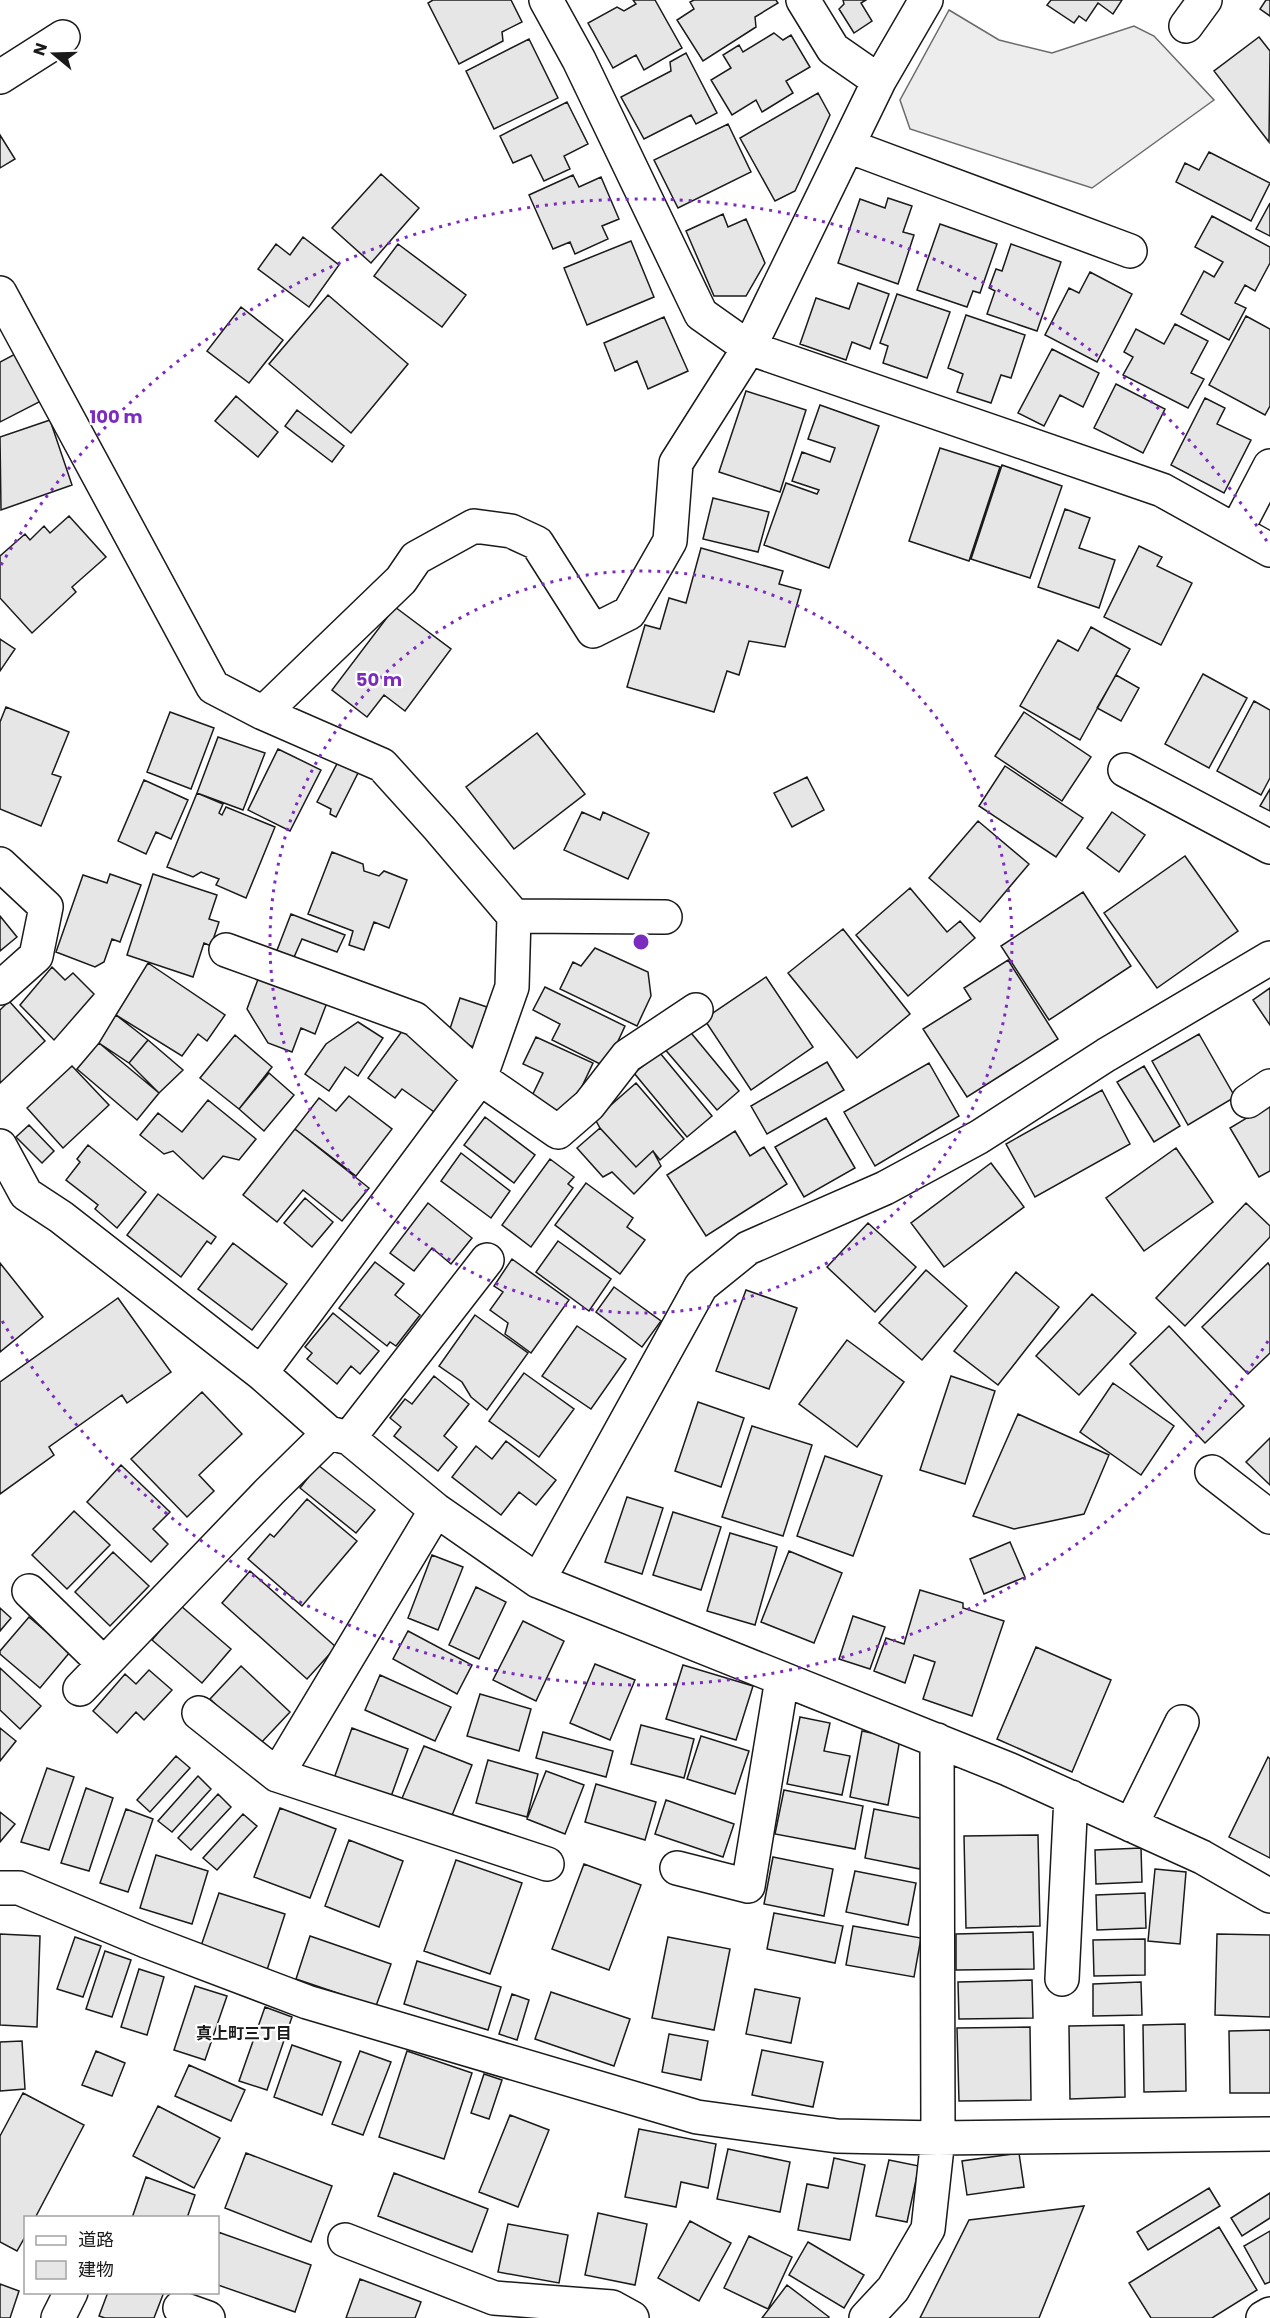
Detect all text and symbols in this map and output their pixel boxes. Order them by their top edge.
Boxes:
north arrow [24,24,84,84]
text: N [27,40,53,59]
text: 100 m [89,404,143,429]
text: 50 m [356,667,402,692]
centre of rings [631,932,651,952]
district label: 真上町三丁目 [196,2022,292,2045]
legend [24,2216,219,2294]
text: 道路 [78,2227,114,2252]
text: 建物 [78,2257,114,2282]

